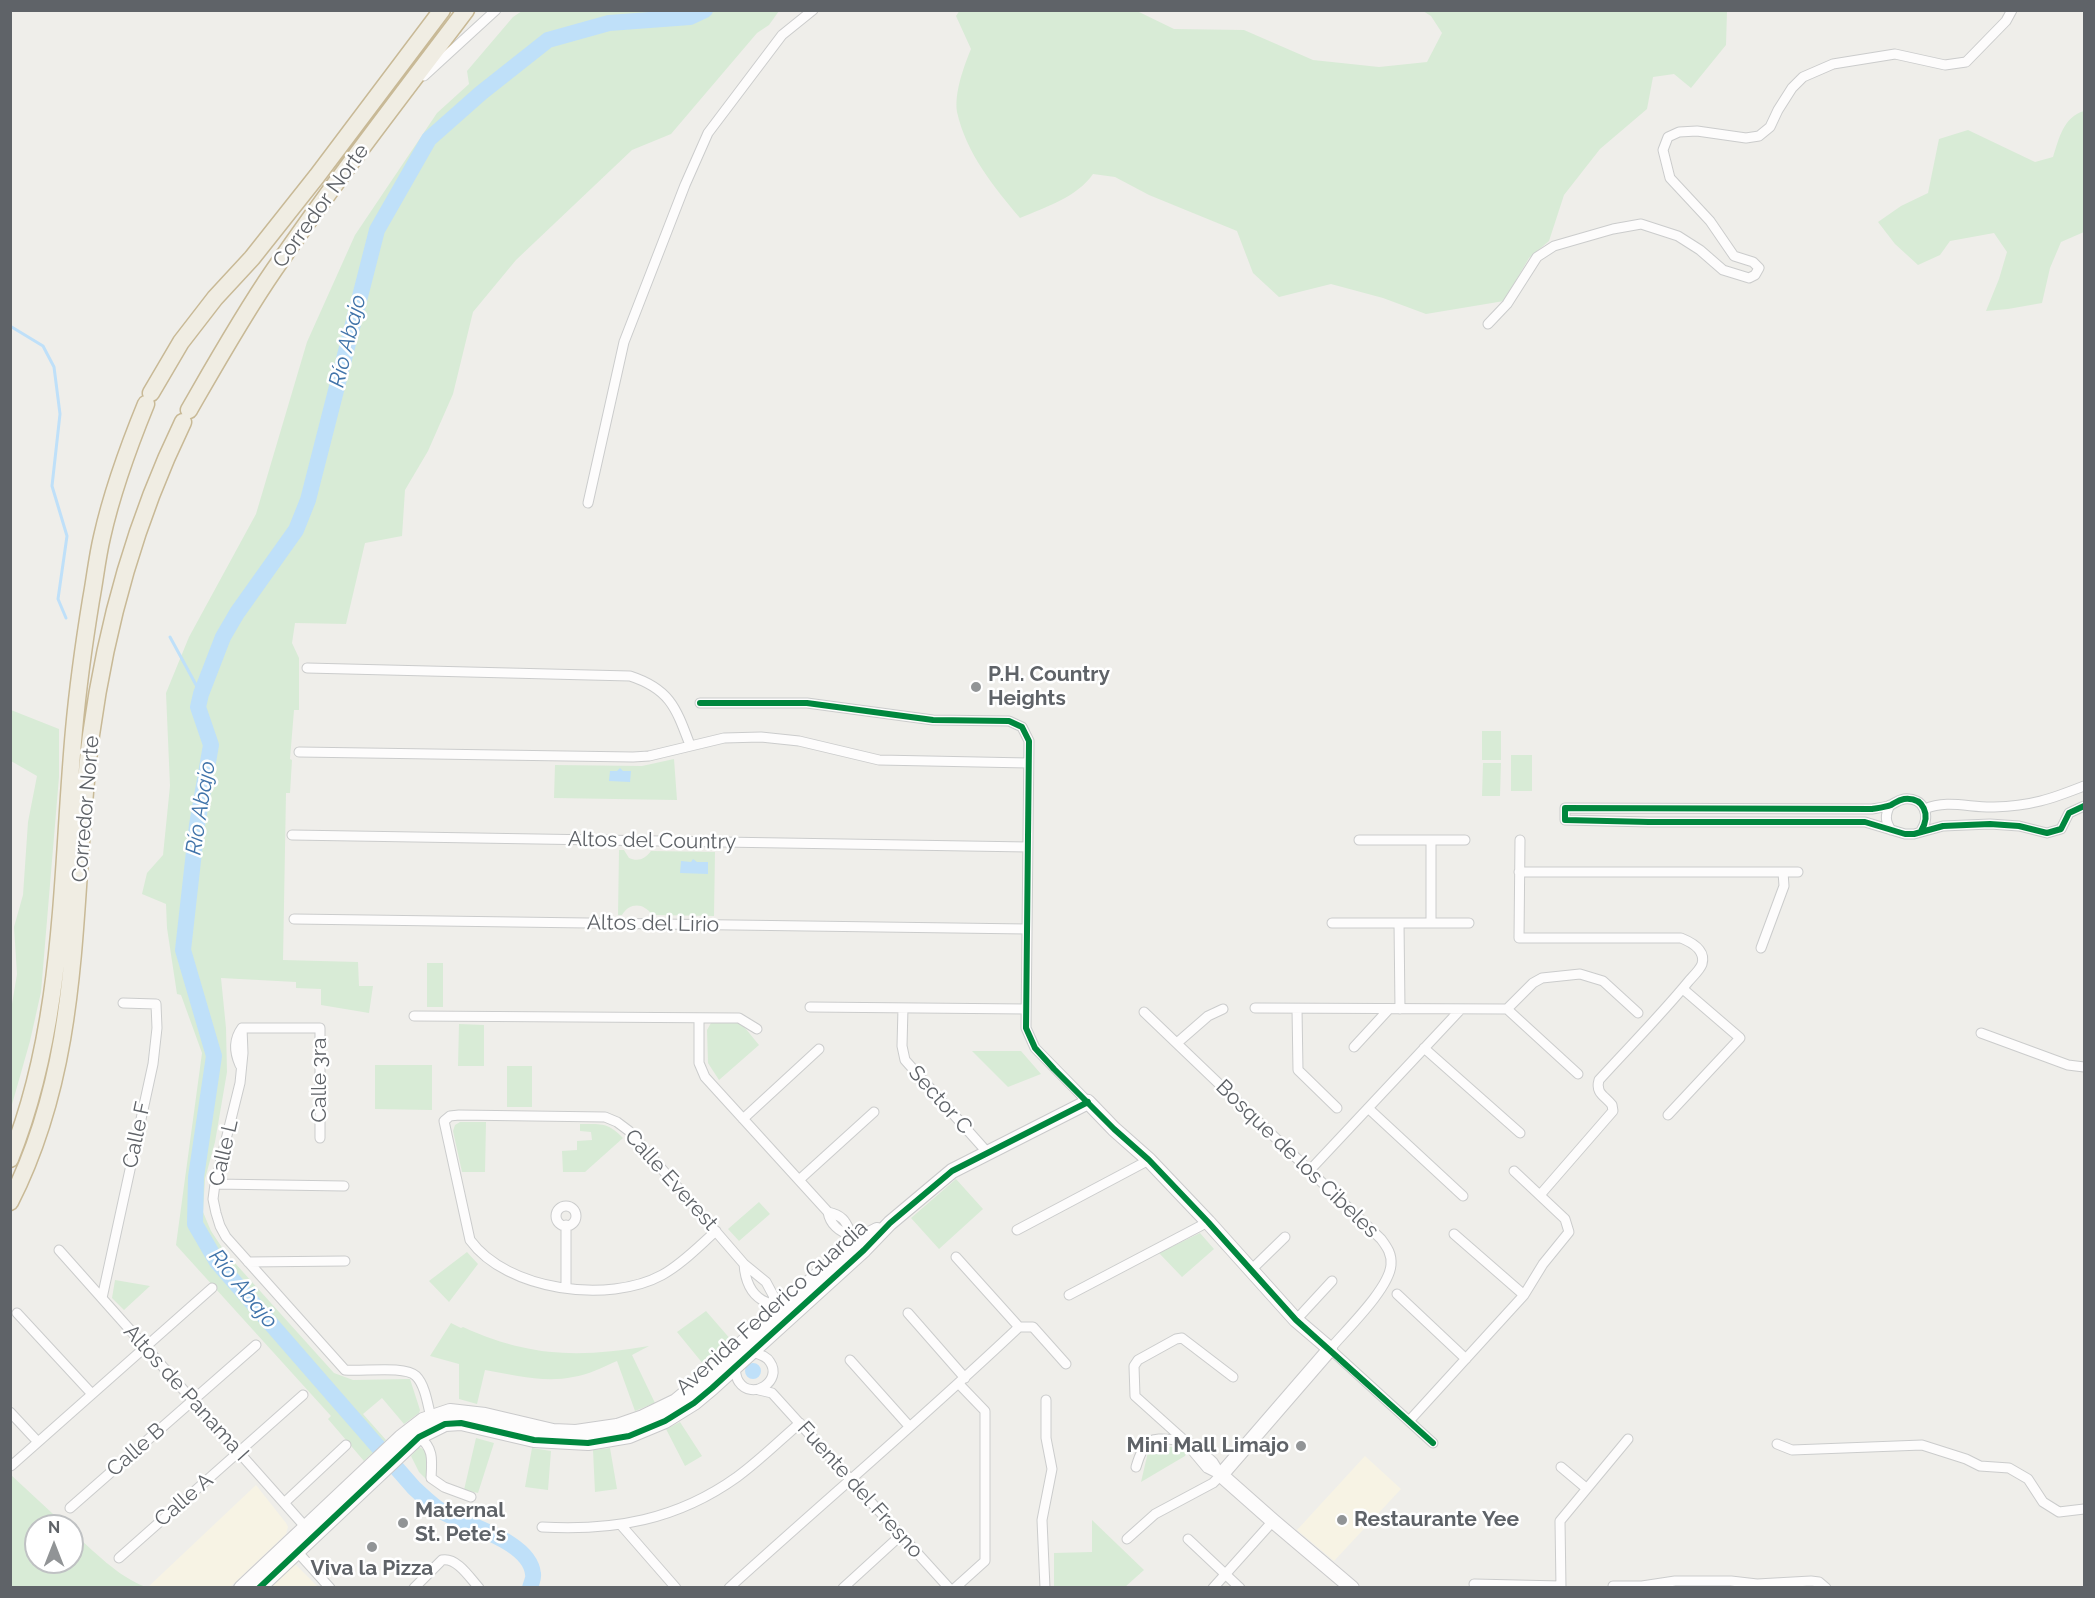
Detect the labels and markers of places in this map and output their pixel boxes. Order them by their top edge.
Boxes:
place label: P.H. Country Heights [988,662,1110,712]
marker: P.H. Country Heights [969,680,983,694]
place label: Mini Mall Limajo [1127,1433,1289,1459]
marker: Mini Mall Limajo [1294,1439,1308,1453]
place label: Maternal St. Pete's [415,1498,506,1548]
place label: Restaurante Yee [1354,1507,1519,1533]
marker: Restaurante Yee [1335,1513,1349,1527]
marker: Maternal St. Pete's [396,1516,410,1530]
marker: Viva la Pizza [365,1540,379,1554]
place label: Viva la Pizza [311,1556,433,1582]

